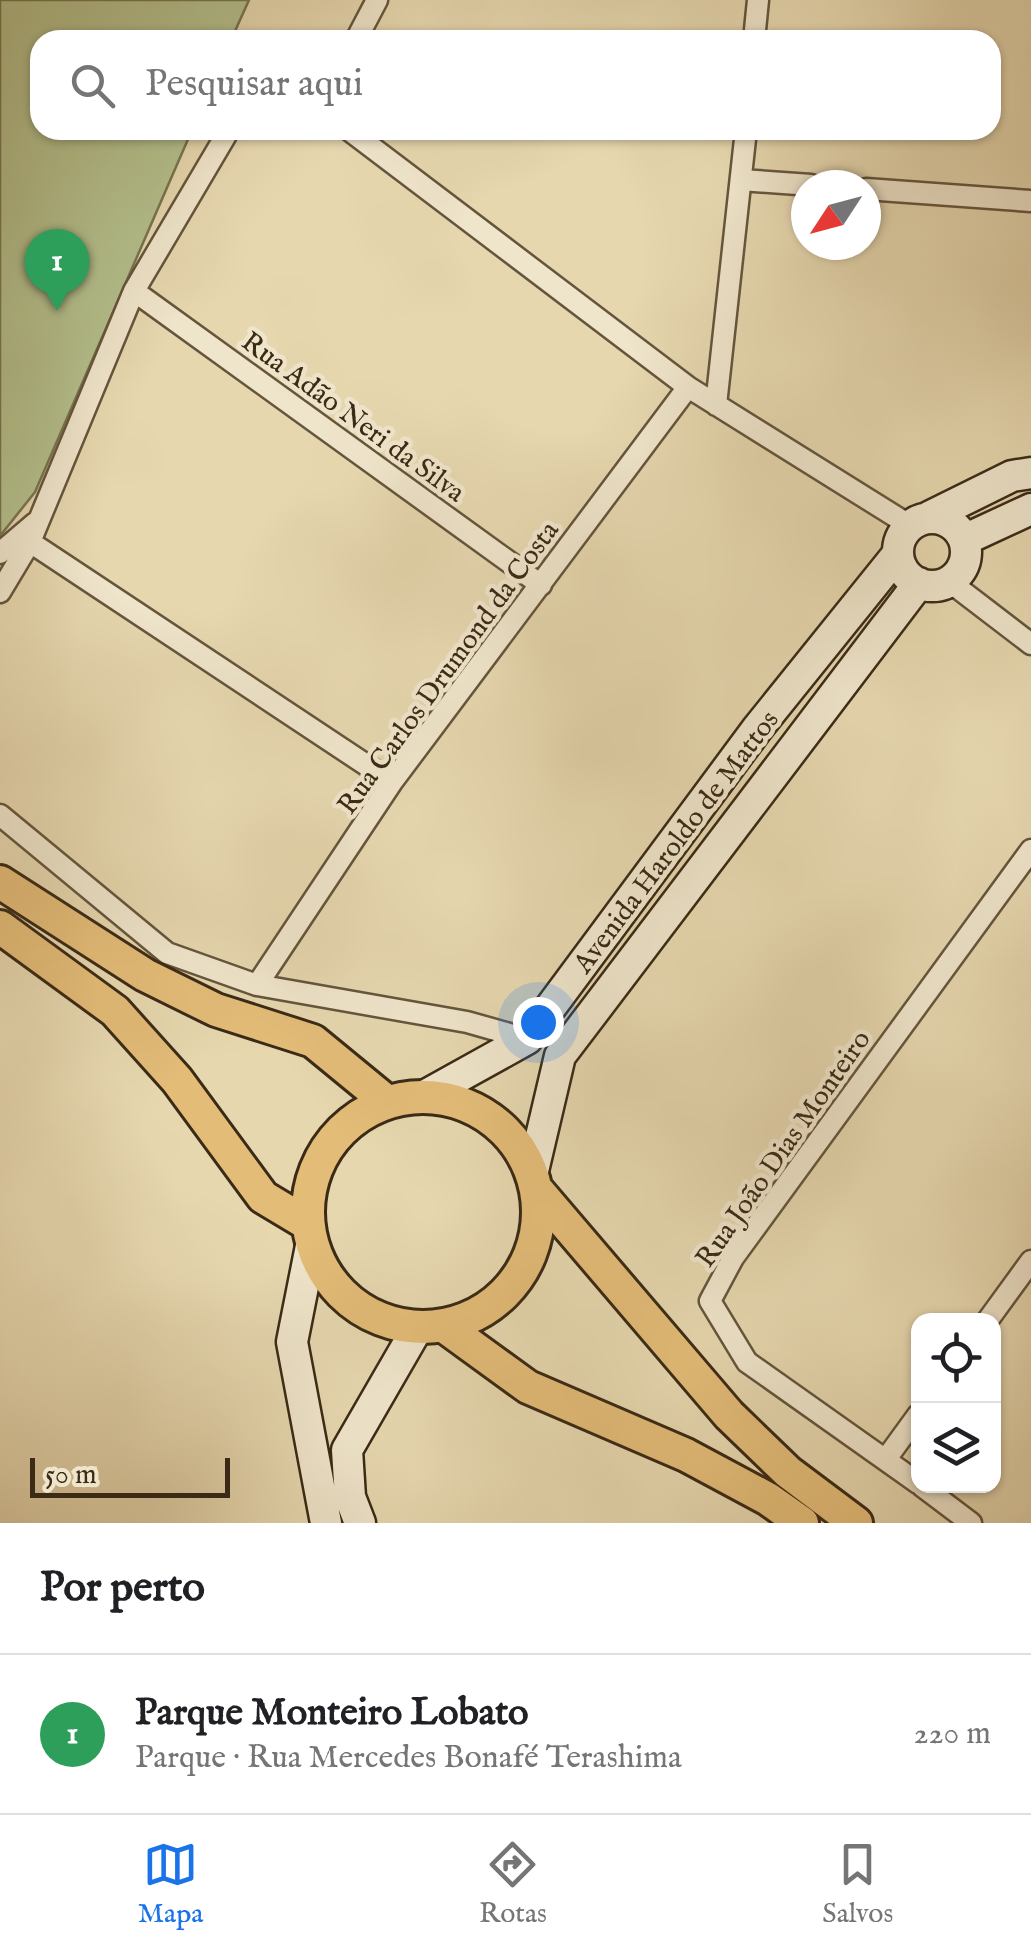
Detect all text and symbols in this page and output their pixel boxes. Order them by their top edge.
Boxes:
search box [30,30,1001,140]
icon: search [65,58,120,113]
text: Pesquisar aqui [145,61,363,109]
north arrow [791,170,881,260]
pin: 1 [24,228,90,311]
street label: Rua Adão Neri da Silva [234,325,472,511]
street label: Rua Carlos Drumond da Costa [331,514,568,822]
street label: Avenida Haroldo de Mattos [566,704,787,982]
your location [513,997,564,1048]
street label: Rua João Dias Monteiro [689,1024,879,1275]
map controls [911,1313,1001,1493]
button: locate [911,1313,1001,1403]
button: layers [911,1403,1001,1493]
scale bar [30,1453,230,1498]
text: 50 m [45,1458,97,1493]
text: Por perto [40,1562,205,1615]
text: Parque Monteiro Lobato [135,1690,529,1738]
text: 1 [67,1714,78,1755]
text: 220 m [914,1714,991,1755]
text: Parque · Rua Mercedes Bonafé Terashima [135,1738,682,1779]
tab: Mapa [138,1837,203,1932]
tab: Rotas [479,1837,547,1932]
tab: Salvos [822,1837,893,1932]

